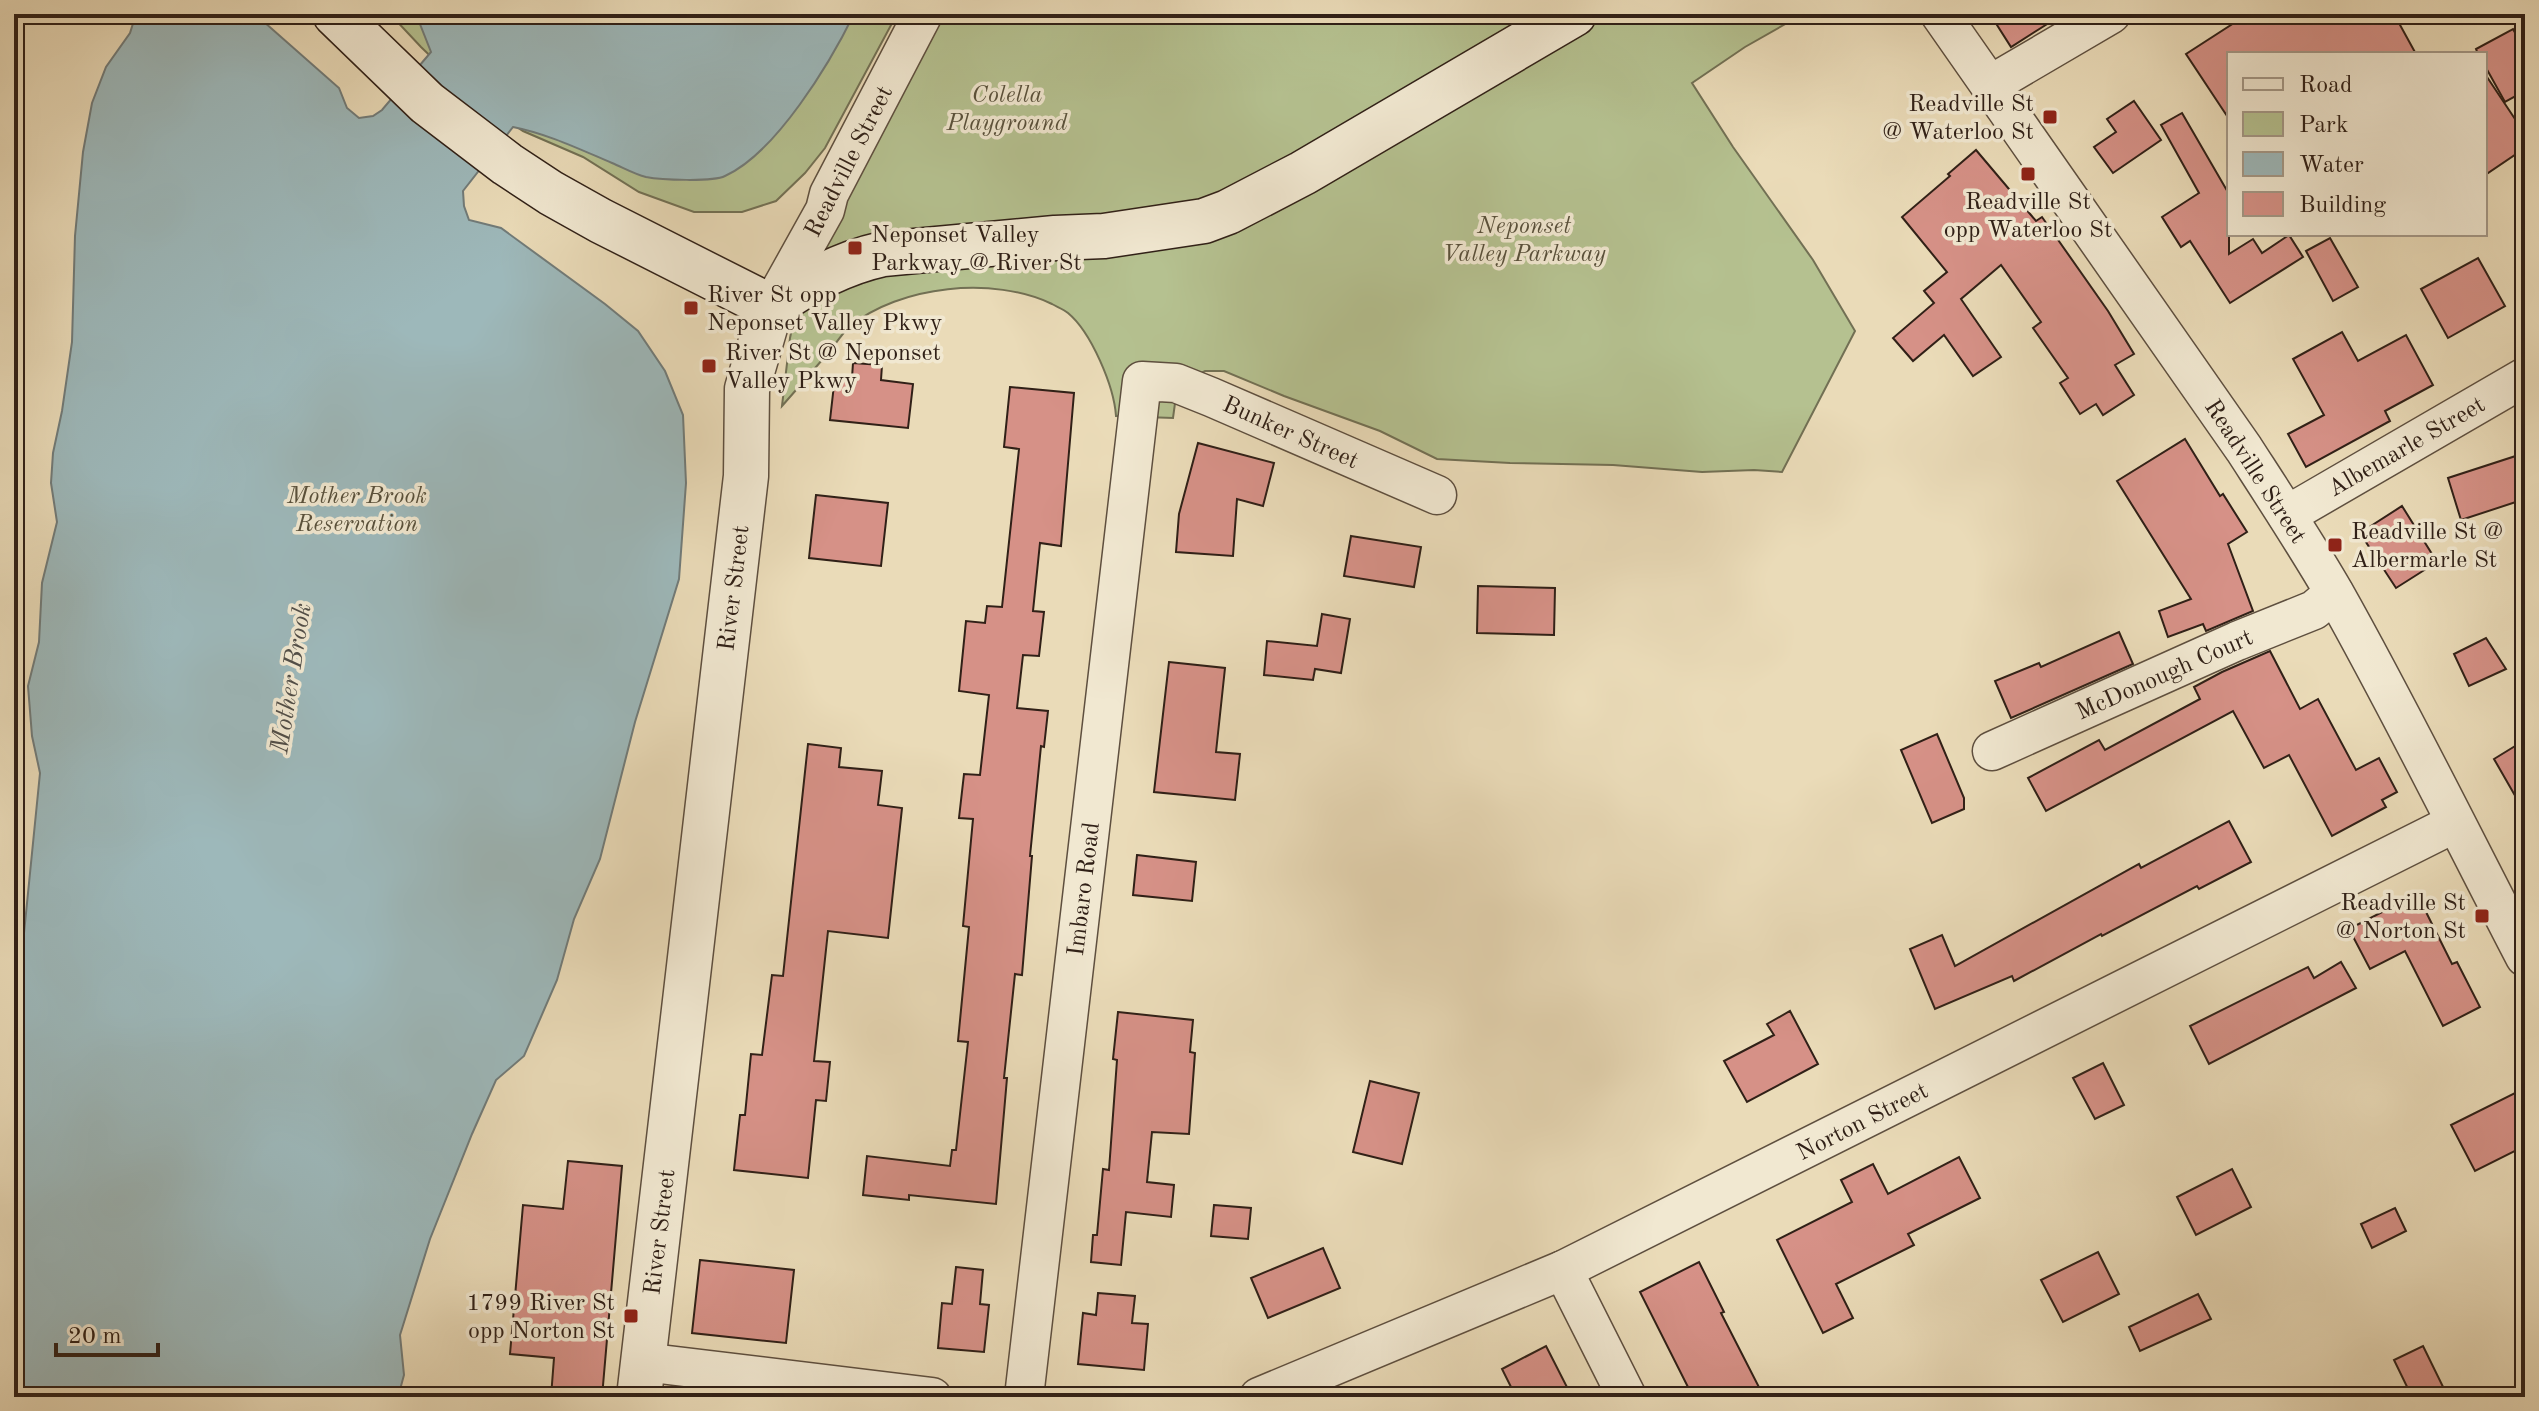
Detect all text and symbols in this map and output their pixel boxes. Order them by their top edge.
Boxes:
legend [2227,52,2487,236]
text: Road [2299,74,2352,98]
street label: Readville Street [801,82,898,241]
park label: Colella Playground [946,84,1068,136]
place label: Readville St @ Waterloo St [1882,93,2034,145]
marker: Readville St @ Waterloo St [2041,108,2059,126]
text: Park [2299,114,2348,138]
text: Water [2299,154,2364,178]
marker: Readville St opp Waterloo St [2019,165,2037,183]
place label: Readville St opp Waterloo St [1944,191,2112,243]
text: Building [2299,194,2386,218]
park label: Neponset Valley Parkway [1442,215,1607,267]
place label: Neponset Valley Parkway @ River St [871,224,1082,276]
marker: Neponset Valley Parkway @ River St [846,239,864,257]
place label: River St opp Neponset Valley Pkwy [707,284,943,336]
marker: River St opp Neponset Valley Pkwy [682,299,700,317]
place label: River St @ Neponset Valley Pkwy [725,342,941,394]
marker: River St @ Neponset Valley Pkwy [700,357,718,375]
street label: Bunker Street [1219,393,1362,474]
street label: Albemarle Street [2324,393,2490,502]
street label: Readville Street [2199,396,2310,548]
park label: Mother Brook Reservation [286,485,427,537]
place label: Readville St @ Albermarle St [2351,521,2503,573]
street label: River Street [715,524,755,652]
marker: Readville St @ Albermarle St [2326,536,2344,554]
water label: Mother Brook [267,601,317,756]
street label: McDonough Court [2073,626,2257,726]
street label: Imbaro Road [1065,821,1105,958]
place label: Readville St @ Norton St [2336,892,2466,944]
marker: Readville St @ Norton St [2473,907,2491,925]
street label: Norton Street [1793,1079,1932,1166]
street label: River Street [641,1168,681,1296]
place label: 1799 River St opp Norton St [466,1292,615,1344]
scale bar [56,1307,158,1357]
marker: 1799 River St opp Norton St [622,1307,640,1325]
text: 20 m [68,1325,122,1349]

